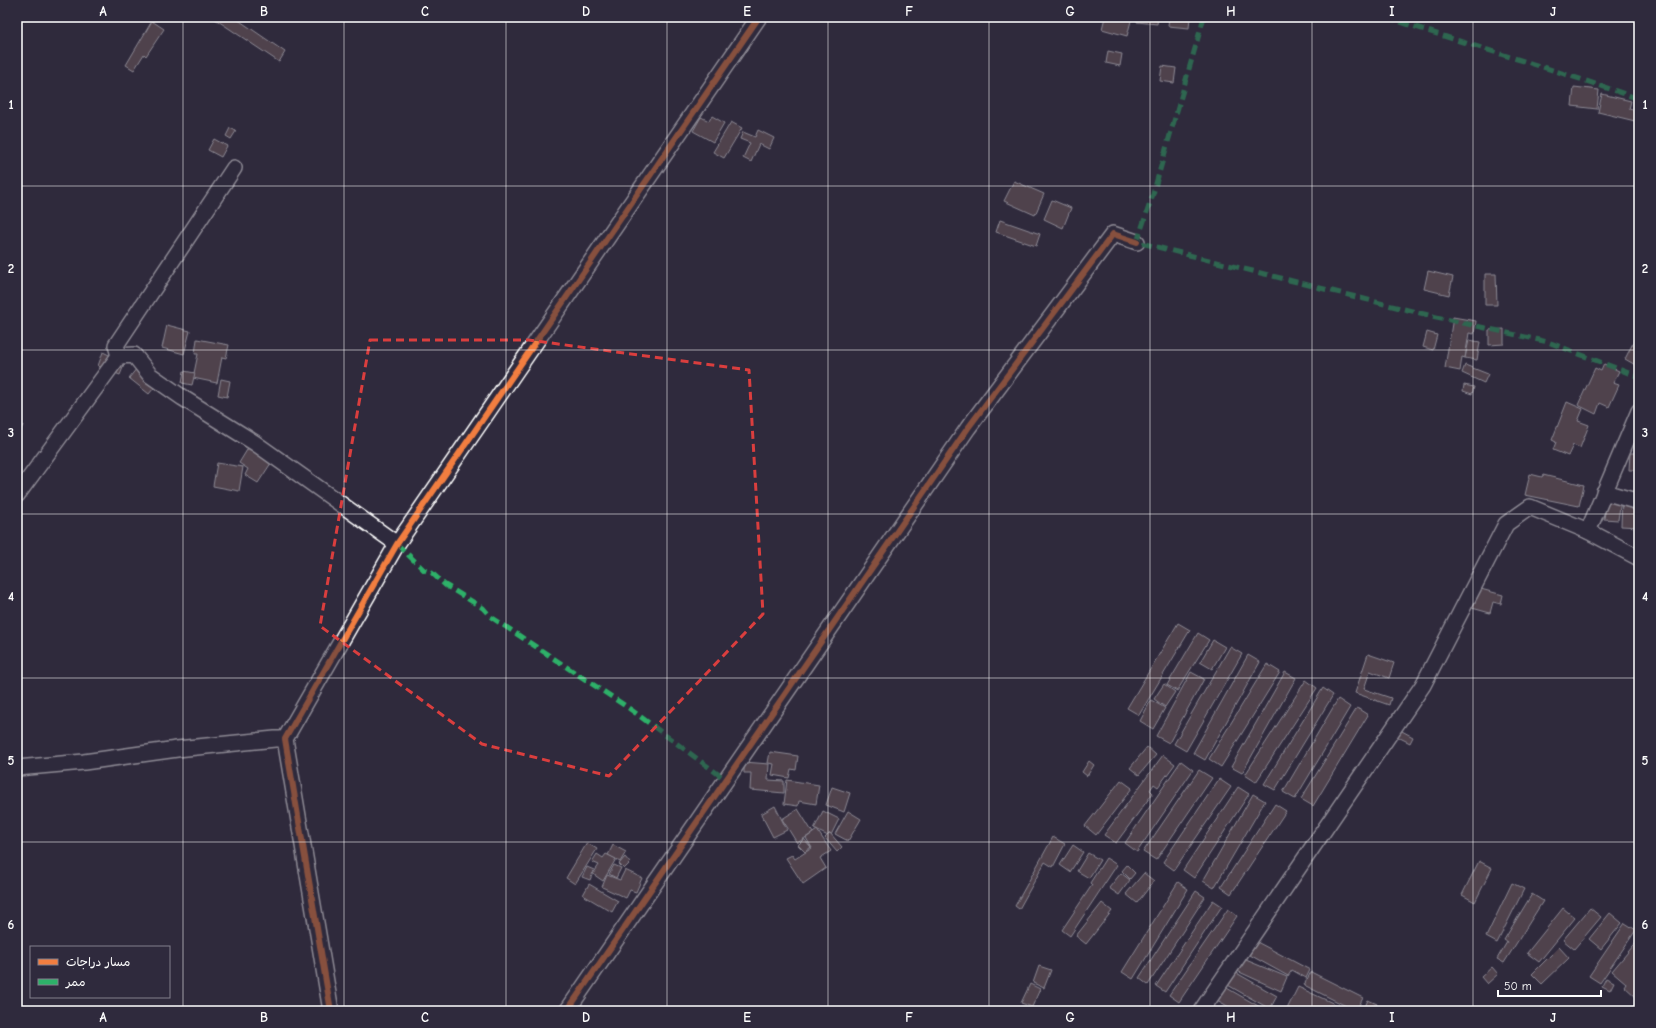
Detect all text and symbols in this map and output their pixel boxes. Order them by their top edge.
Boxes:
text: A [99,4,107,19]
text: B [260,4,268,19]
text: C [421,4,429,19]
text: D [582,4,590,19]
text: E [743,4,751,19]
text: F [905,4,913,19]
text: G [1065,4,1075,19]
text: H [1226,4,1236,19]
text: I [1389,4,1395,19]
text: J [1550,4,1556,19]
text: 1 [8,97,14,112]
text: 1 [1642,97,1648,112]
text: 2 [8,261,14,276]
text: 2 [1642,261,1648,276]
text: 3 [8,425,14,440]
text: 3 [1642,425,1648,440]
text: 4 [8,589,14,604]
text: 4 [1642,589,1648,604]
text: 5 [8,753,15,768]
text: 5 [1642,753,1649,768]
text: 6 [8,917,15,932]
text: 6 [1642,917,1649,932]
legend [30,946,170,998]
text: مسار دراجات [66,955,130,970]
scale bar [1498,972,1601,998]
text: ممر [65,975,85,989]
text: 50 m [1504,979,1532,993]
text: A [99,1010,107,1025]
text: B [260,1010,268,1025]
text: C [421,1010,429,1025]
text: D [582,1010,590,1025]
text: E [743,1010,751,1025]
text: F [905,1010,913,1025]
text: G [1065,1010,1075,1025]
text: H [1226,1010,1236,1025]
text: I [1389,1010,1395,1025]
text: J [1550,1010,1556,1025]

